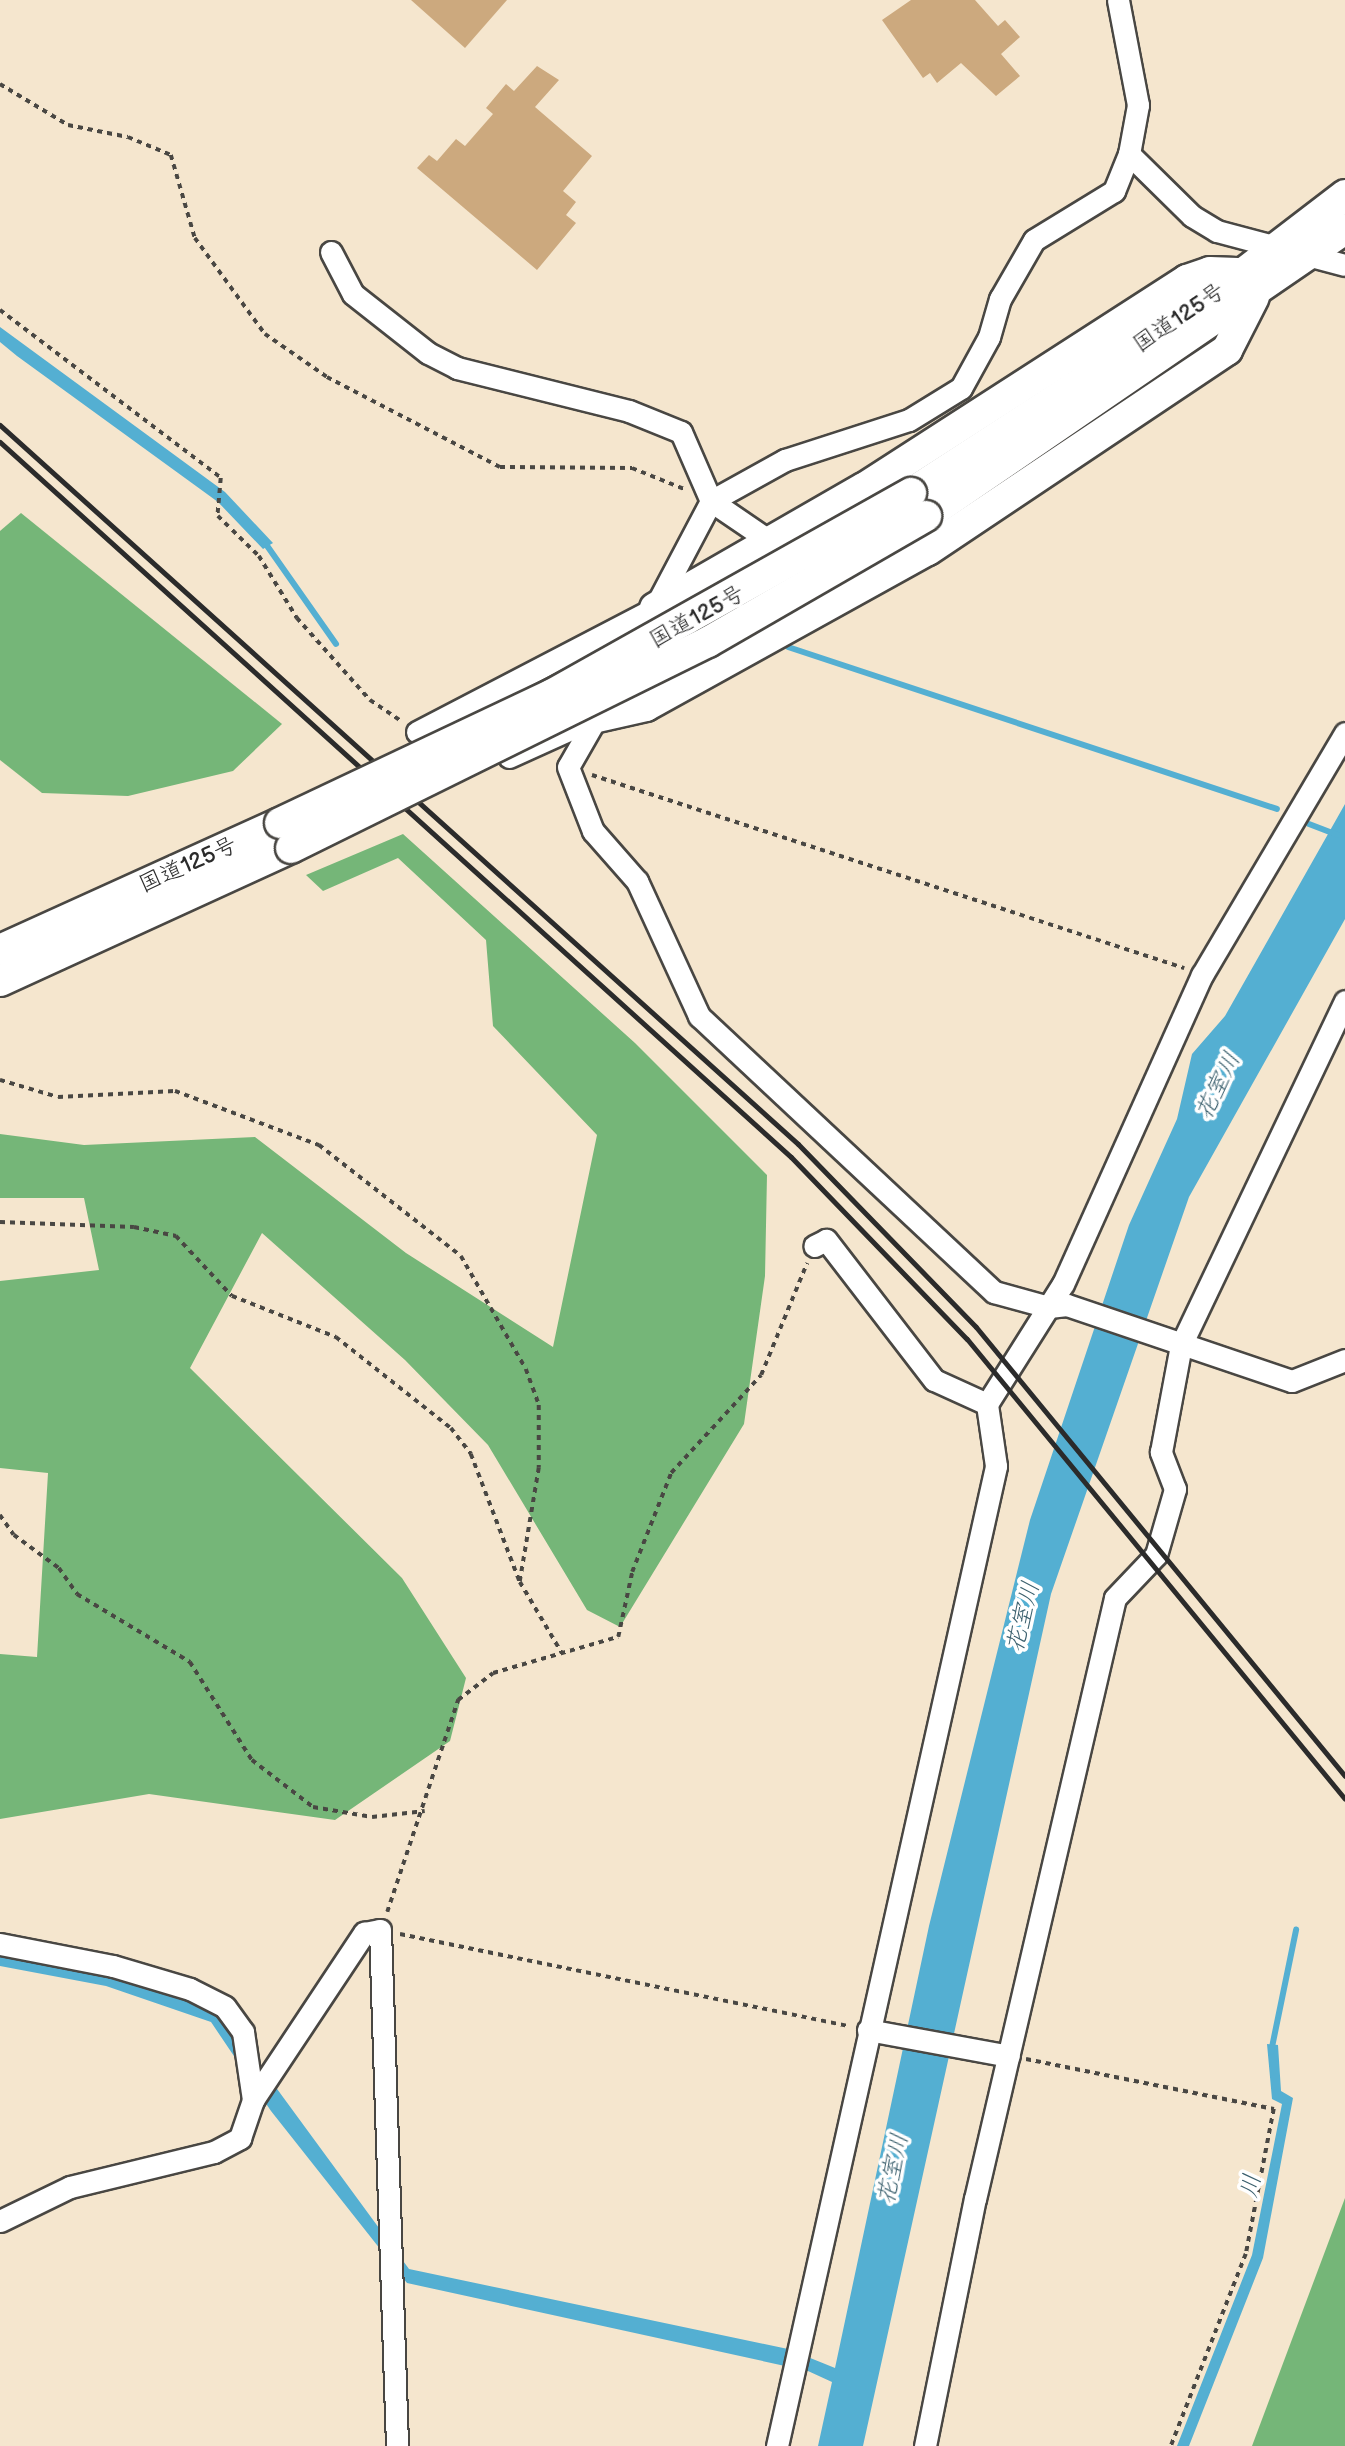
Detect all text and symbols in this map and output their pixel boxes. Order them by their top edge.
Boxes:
street label: 国道125号 [1128,277,1230,359]
street label: 国道125号 [645,580,749,654]
street label: 国道125号 [135,831,241,899]
water label: 花室川 [1189,1047,1247,1125]
water label: 花室川 [1000,1579,1046,1655]
water label: 花室川 [871,2131,915,2207]
water label: 川 [1235,2171,1267,2201]

